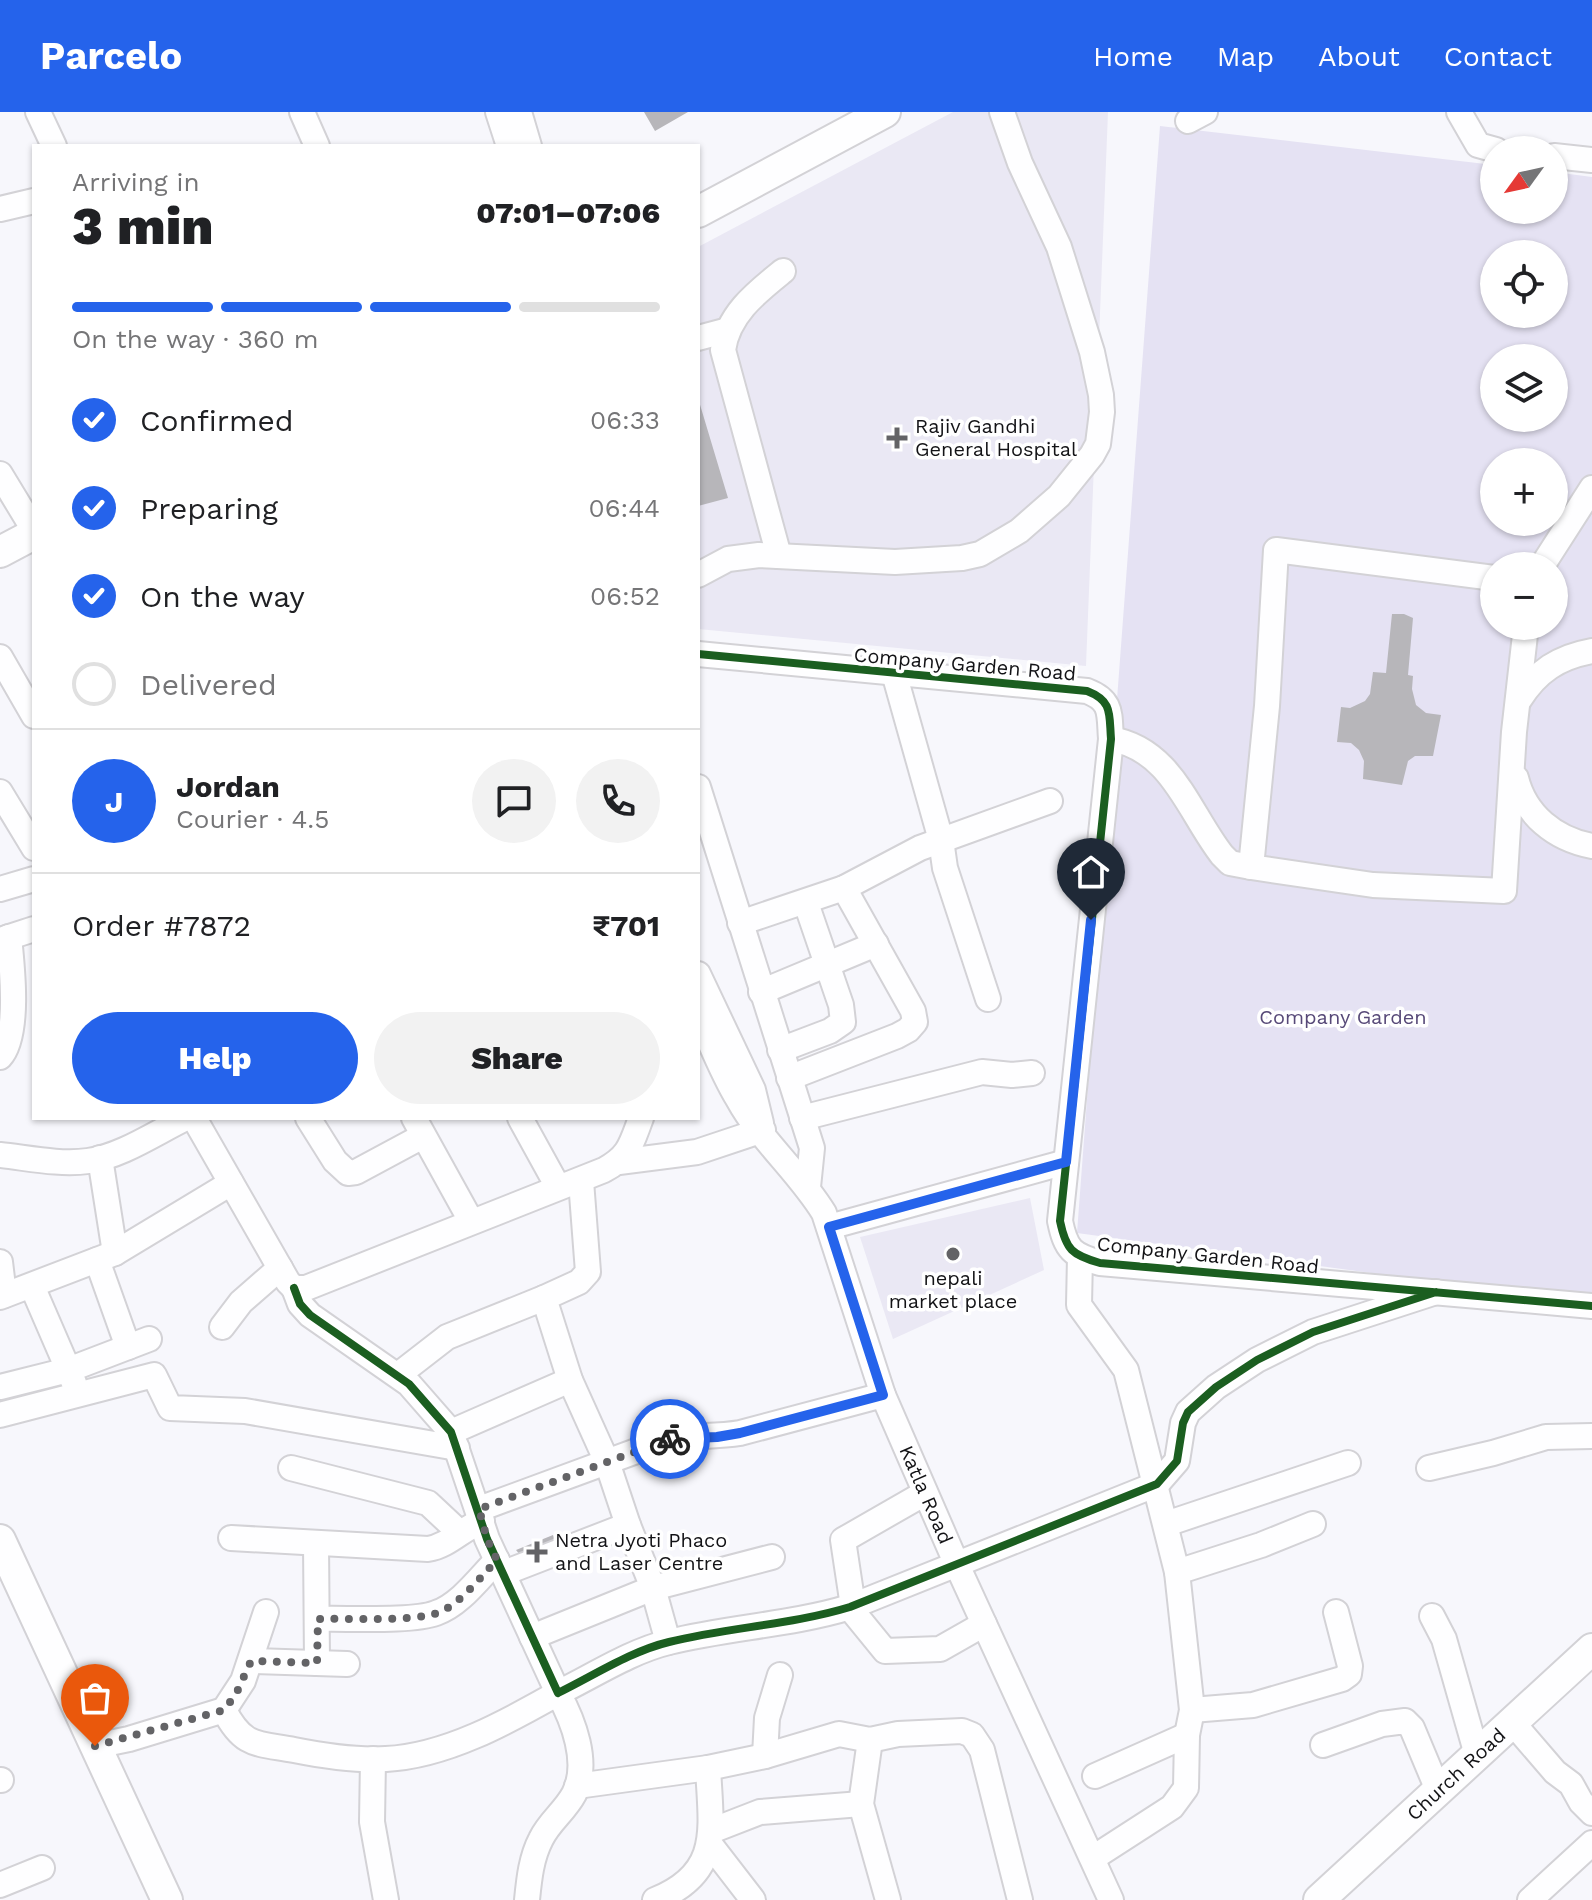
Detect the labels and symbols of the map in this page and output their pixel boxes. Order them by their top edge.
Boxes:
north arrow [1480,136,1568,224]
place label: Rajiv Gandhi General Hospital [915,414,1077,461]
marker: Rajiv Gandhi General Hospital [886,427,908,449]
street label: Company Garden Road [853,642,1077,686]
pin [1057,838,1125,920]
park label: Company Garden [1259,1005,1427,1029]
street label: Company Garden Road [1096,1231,1320,1279]
marker: nepali market place [944,1245,962,1263]
place label: nepali market place [889,1266,1017,1313]
courier [630,1399,710,1479]
street label: Katla Road [894,1442,958,1547]
place label: Netra Jyoti Phaco and Laser Centre [555,1528,727,1575]
marker: Netra Jyoti Phaco and Laser Centre [526,1541,548,1563]
pin [61,1664,129,1746]
street label: Church Road [1402,1723,1510,1825]

